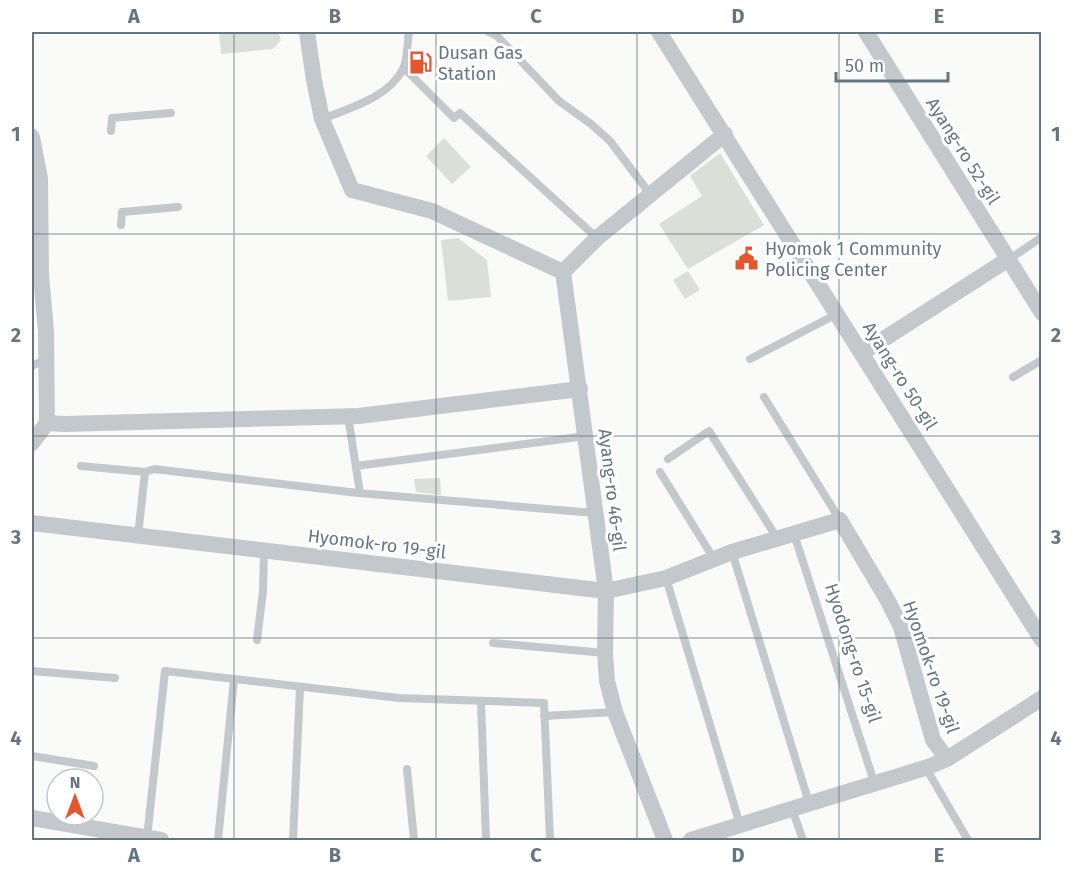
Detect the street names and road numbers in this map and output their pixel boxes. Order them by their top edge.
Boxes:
street label: Ayang-ro 52-gil [921,93,1005,209]
street label: Ayang-ro 50-gil [858,318,942,434]
street label: Ayang-ro 46-gil [594,427,630,553]
street label: Hyomok-ro 19-gil [307,525,447,563]
street label: Hyodong-ro 15-gil [820,581,886,725]
street label: Hyomok-ro 19-gil [898,598,964,736]

